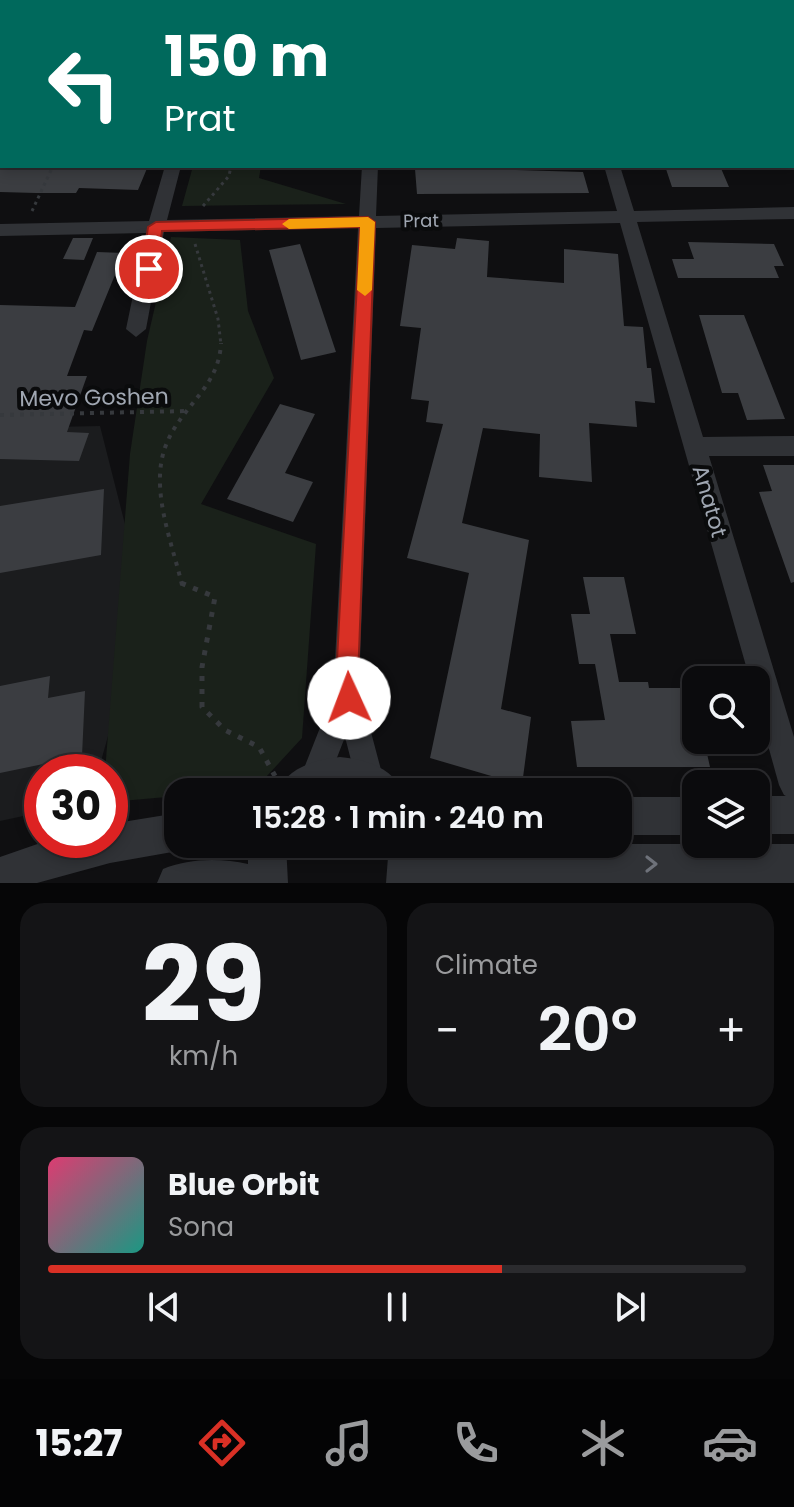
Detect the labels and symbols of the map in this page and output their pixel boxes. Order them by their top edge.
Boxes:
street label: Prat [403,208,439,233]
pin [115,235,183,303]
street label: Mevo Goshen [19,381,169,414]
street label: Anatot [684,461,735,541]
position arrow [307,656,391,740]
speed limit sign: 30 [24,754,128,858]
one-way arrow [645,855,658,873]

